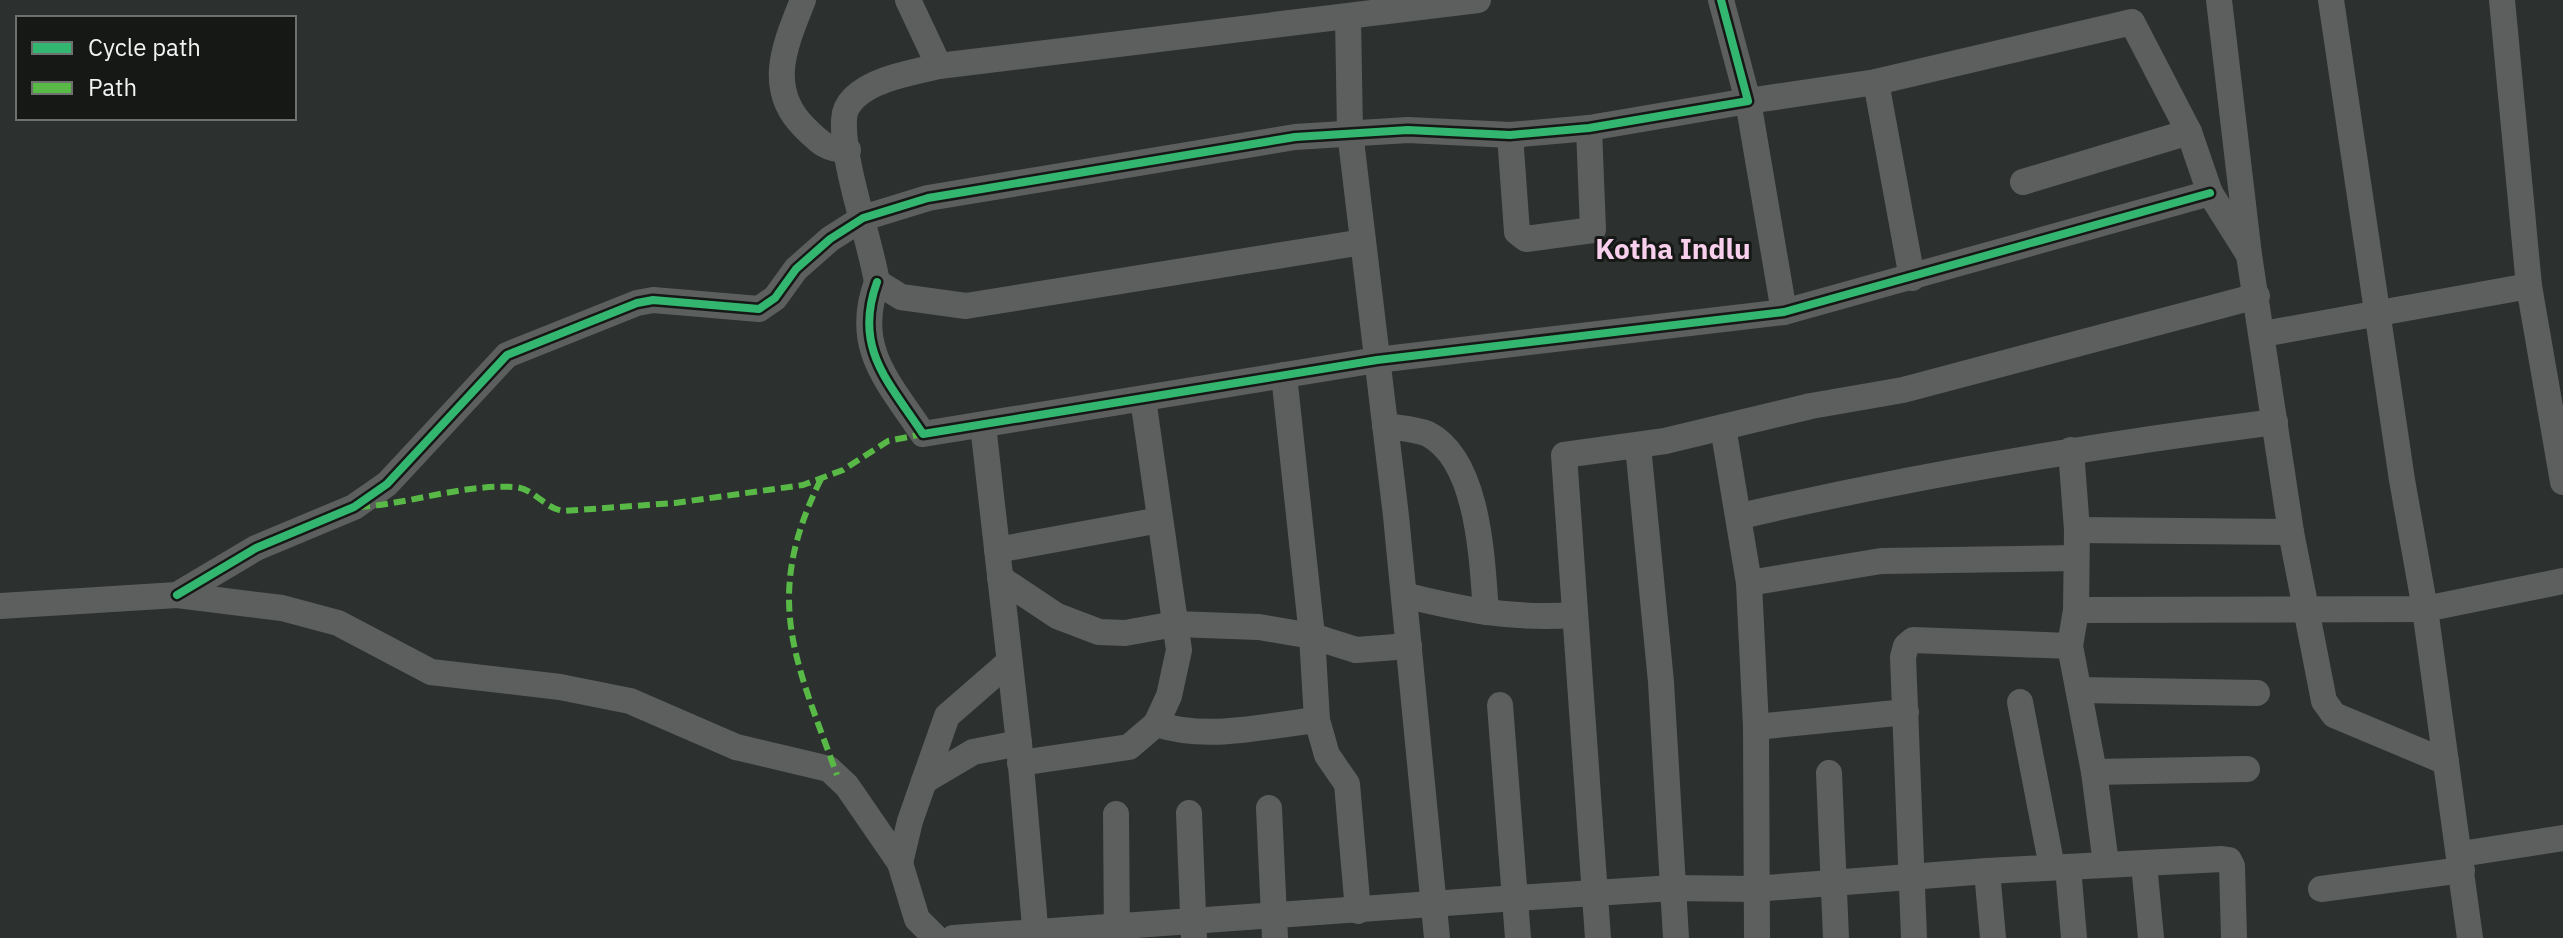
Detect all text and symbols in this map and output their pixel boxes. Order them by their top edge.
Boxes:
legend [16,16,296,120]
text: Cycle path [88,31,201,63]
text: Path [88,71,137,103]
district label: Kotha Indlu [1595,230,1751,267]

